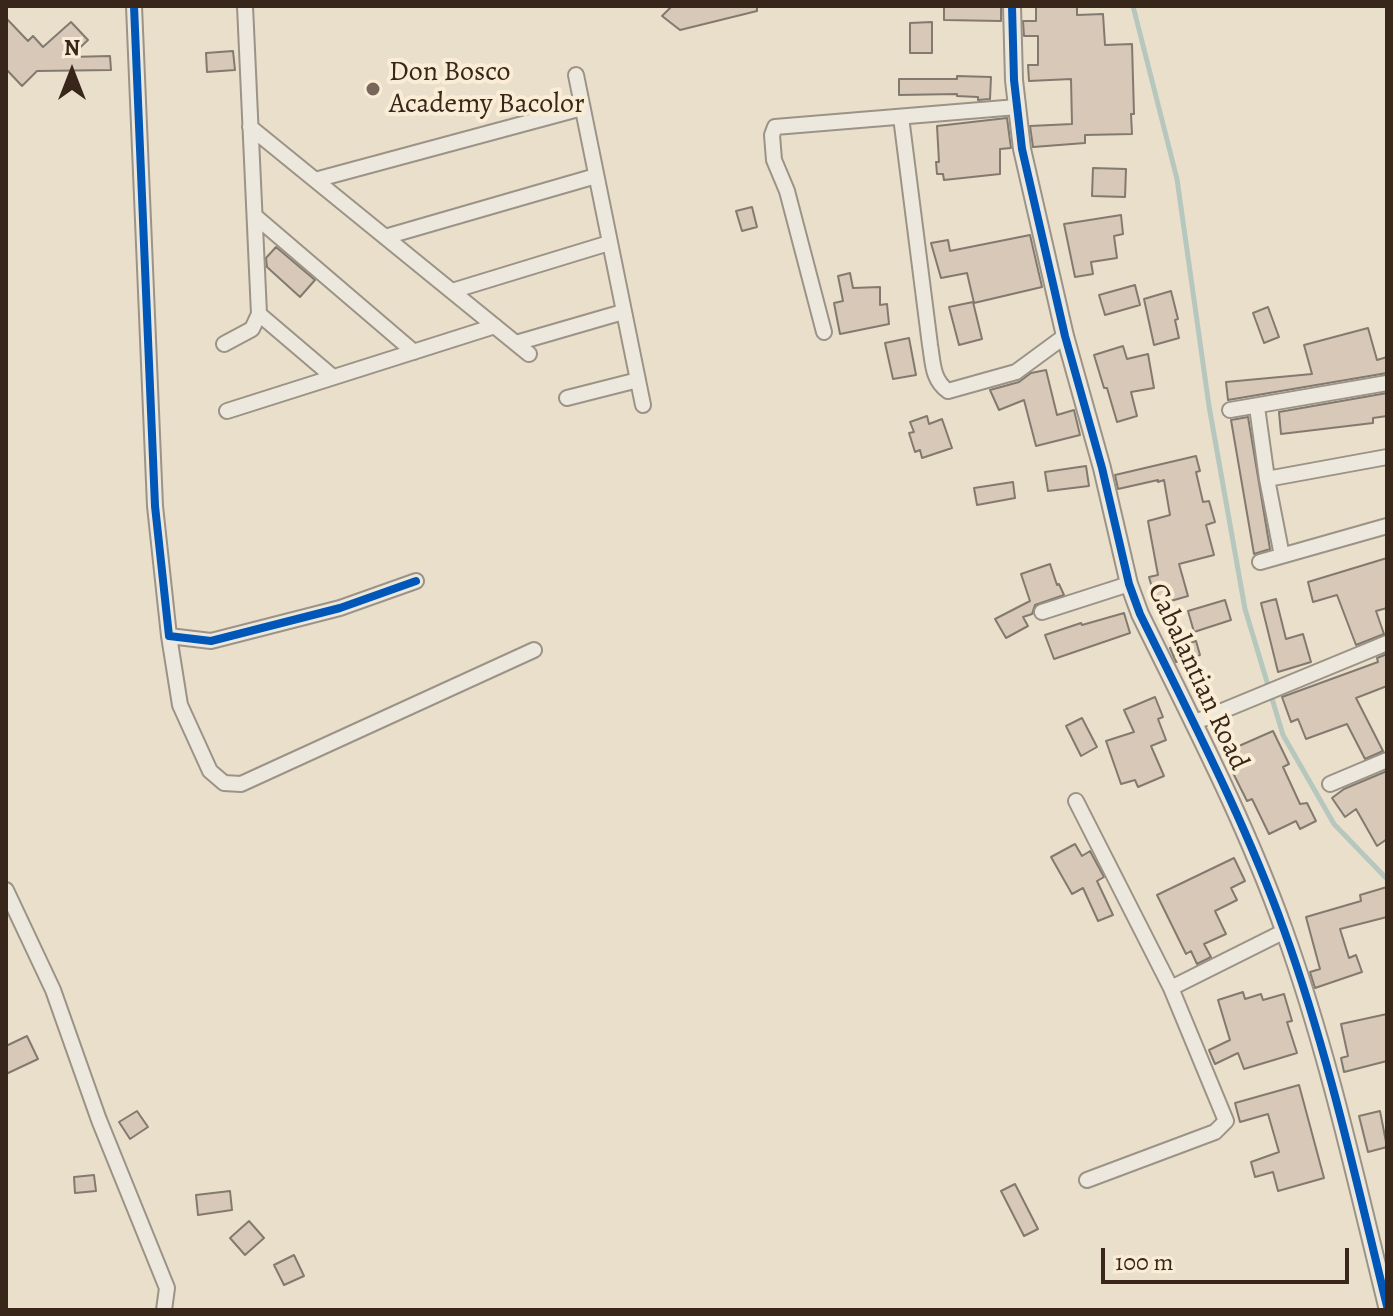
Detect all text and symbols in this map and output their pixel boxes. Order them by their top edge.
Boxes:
north arrow [32,32,112,112]
text: N [64,33,80,63]
place label: Don Bosco Academy Bacolor [389,56,585,122]
marker: Don Bosco Academy Bacolor [364,80,382,98]
street label: Cabalantian Road [1139,578,1255,776]
scale bar [1105,1232,1353,1282]
text: 100 m [1115,1246,1174,1278]

